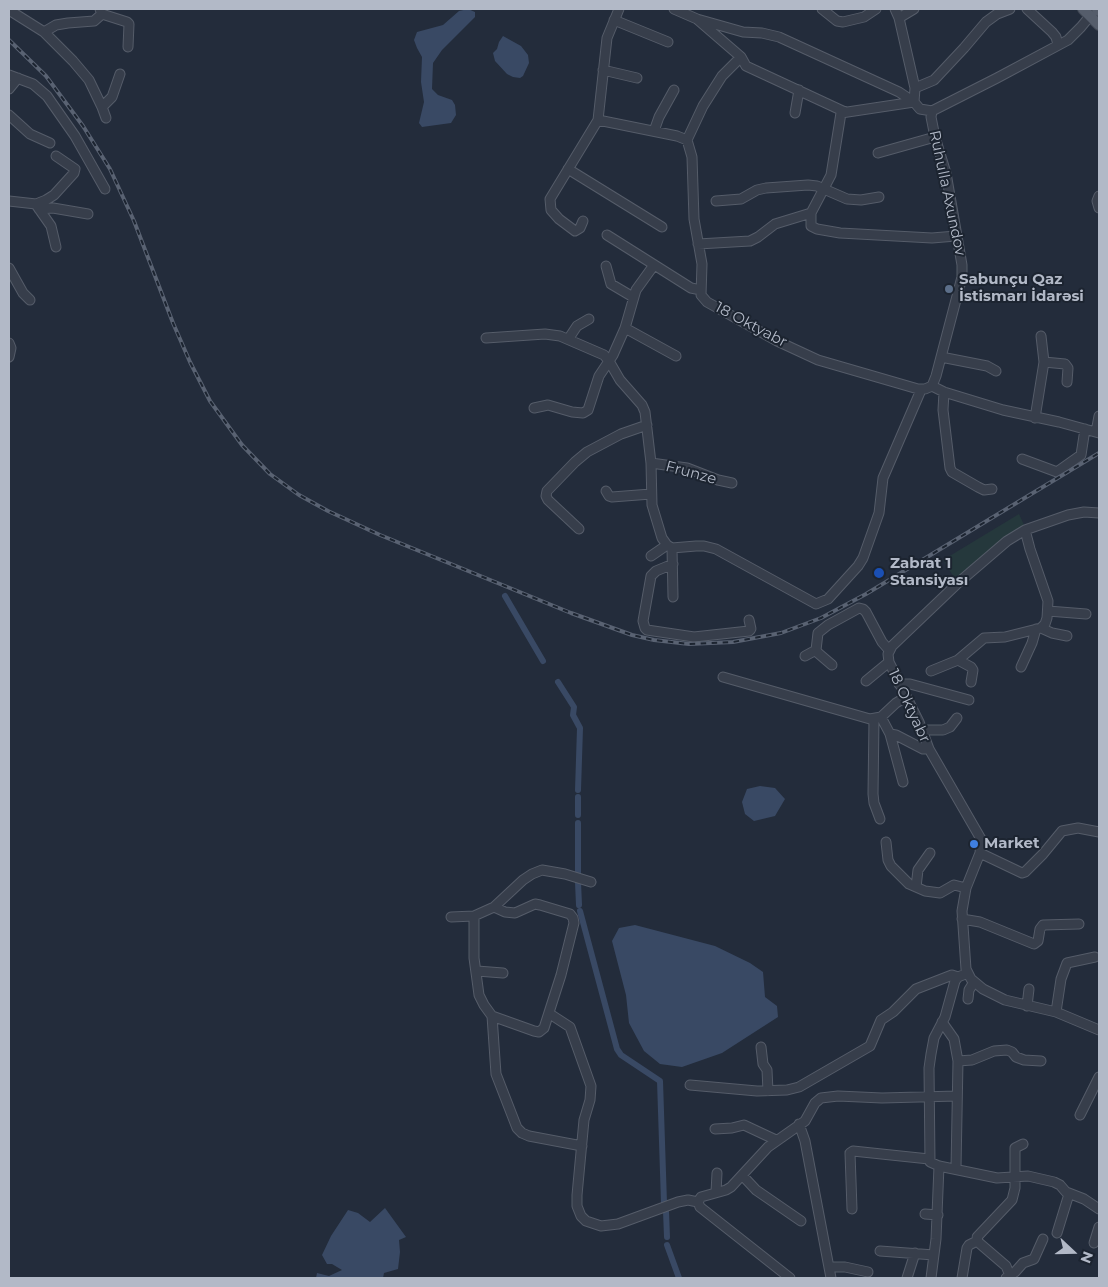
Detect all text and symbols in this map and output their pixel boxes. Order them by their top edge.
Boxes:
street label: Ruhulla Axundov [925,129,969,257]
place label: Sabunçu Qaz İstismarı İdarəsi [959,271,1084,306]
marker: Sabunçu Qaz İstismarı İdarəsi [943,283,955,295]
street label: 18 Oktyabr [712,299,790,351]
street label: Frunze [663,458,719,488]
place label: Zabrat 1 Stansiyası [890,555,968,590]
marker: Zabrat 1 Stansiyası [872,566,886,580]
street label: 18 Oktyabr [884,666,934,746]
place label: Market [984,835,1039,853]
marker: Market [968,838,980,850]
north arrow [1048,1227,1098,1277]
text: N [1077,1249,1097,1266]

